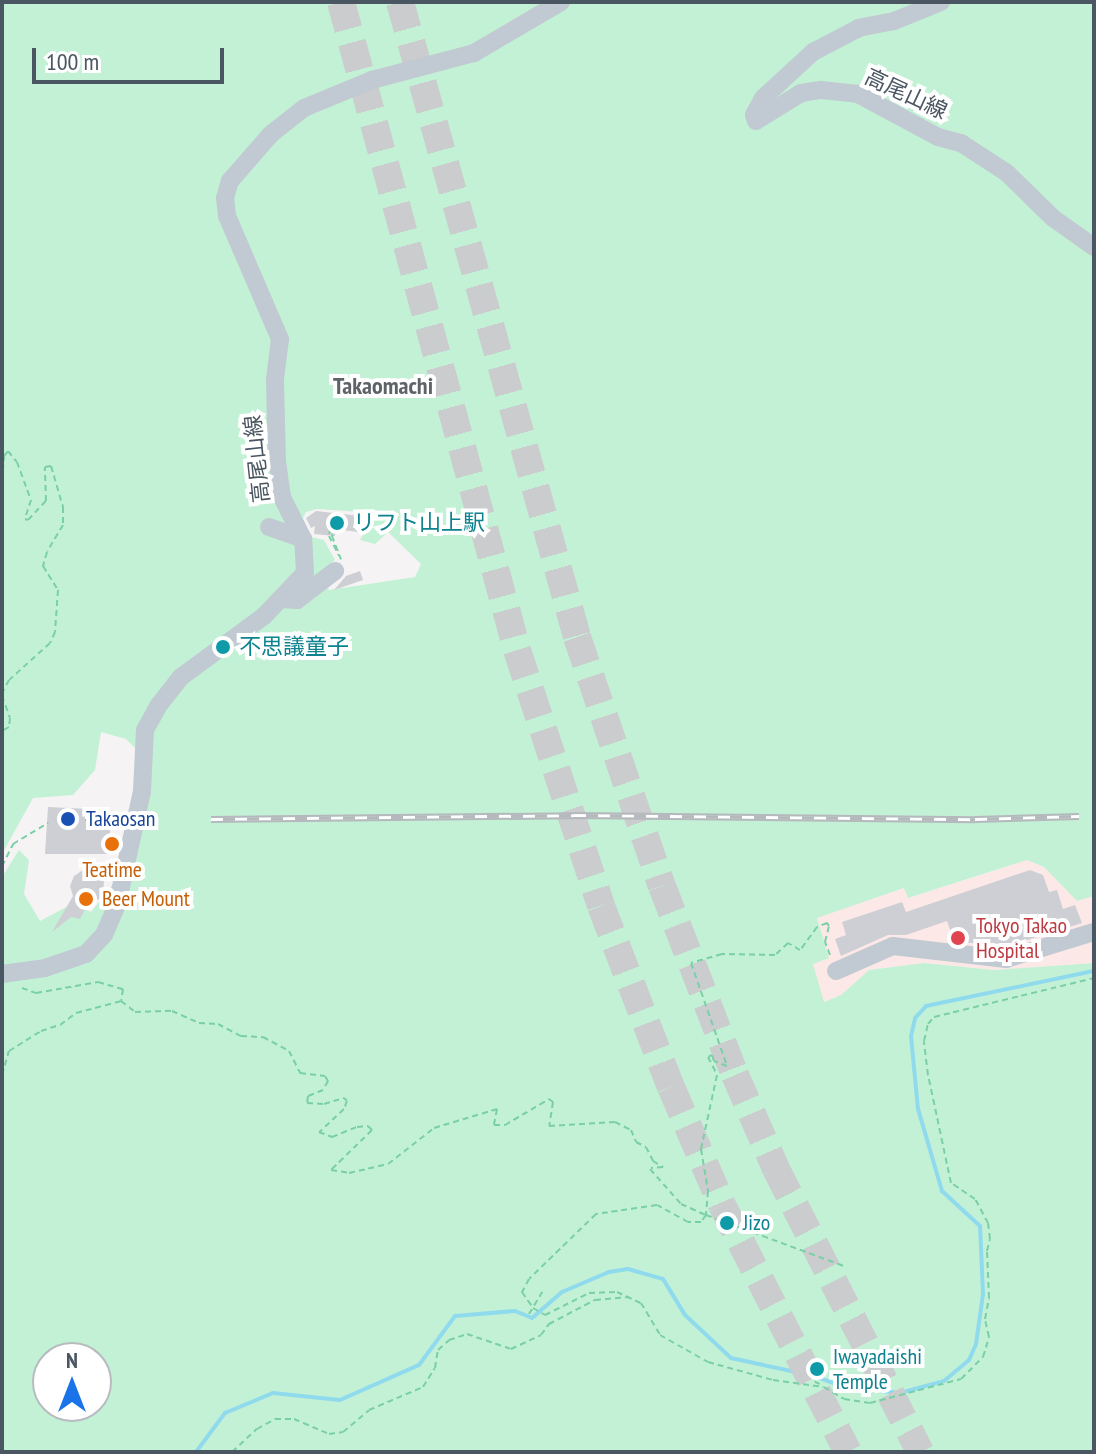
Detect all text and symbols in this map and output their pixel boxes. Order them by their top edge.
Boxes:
scale bar [36,32,228,82]
text: 100 m [46,46,99,77]
street label: 高尾山線 [861,63,951,125]
district label: Takaomachi [333,372,433,400]
street label: 高尾山線 [239,414,275,504]
place label: リフト山上駅 [353,510,485,536]
marker: リフト山上駅 [328,514,346,532]
place label: 不思議童子 [239,634,349,660]
marker: 不思議童子 [214,638,232,656]
place label: Takaosan [86,806,155,832]
marker: Takaosan [57,808,79,830]
marker: Teatime [103,835,121,853]
place label: Teatime [82,857,142,883]
place label: Beer Mount [102,886,190,912]
marker: Beer Mount [77,890,95,908]
place label: Tokyo Takao Hospital [976,912,1068,964]
marker: Tokyo Takao Hospital [947,927,969,949]
place label: Jizo [743,1210,770,1236]
marker: Jizo [718,1214,736,1232]
north arrow [32,1342,112,1422]
place label: Iwayadaishi Temple [833,1343,922,1394]
text: N [66,1346,78,1374]
marker: Iwayadaishi Temple [808,1360,826,1378]

